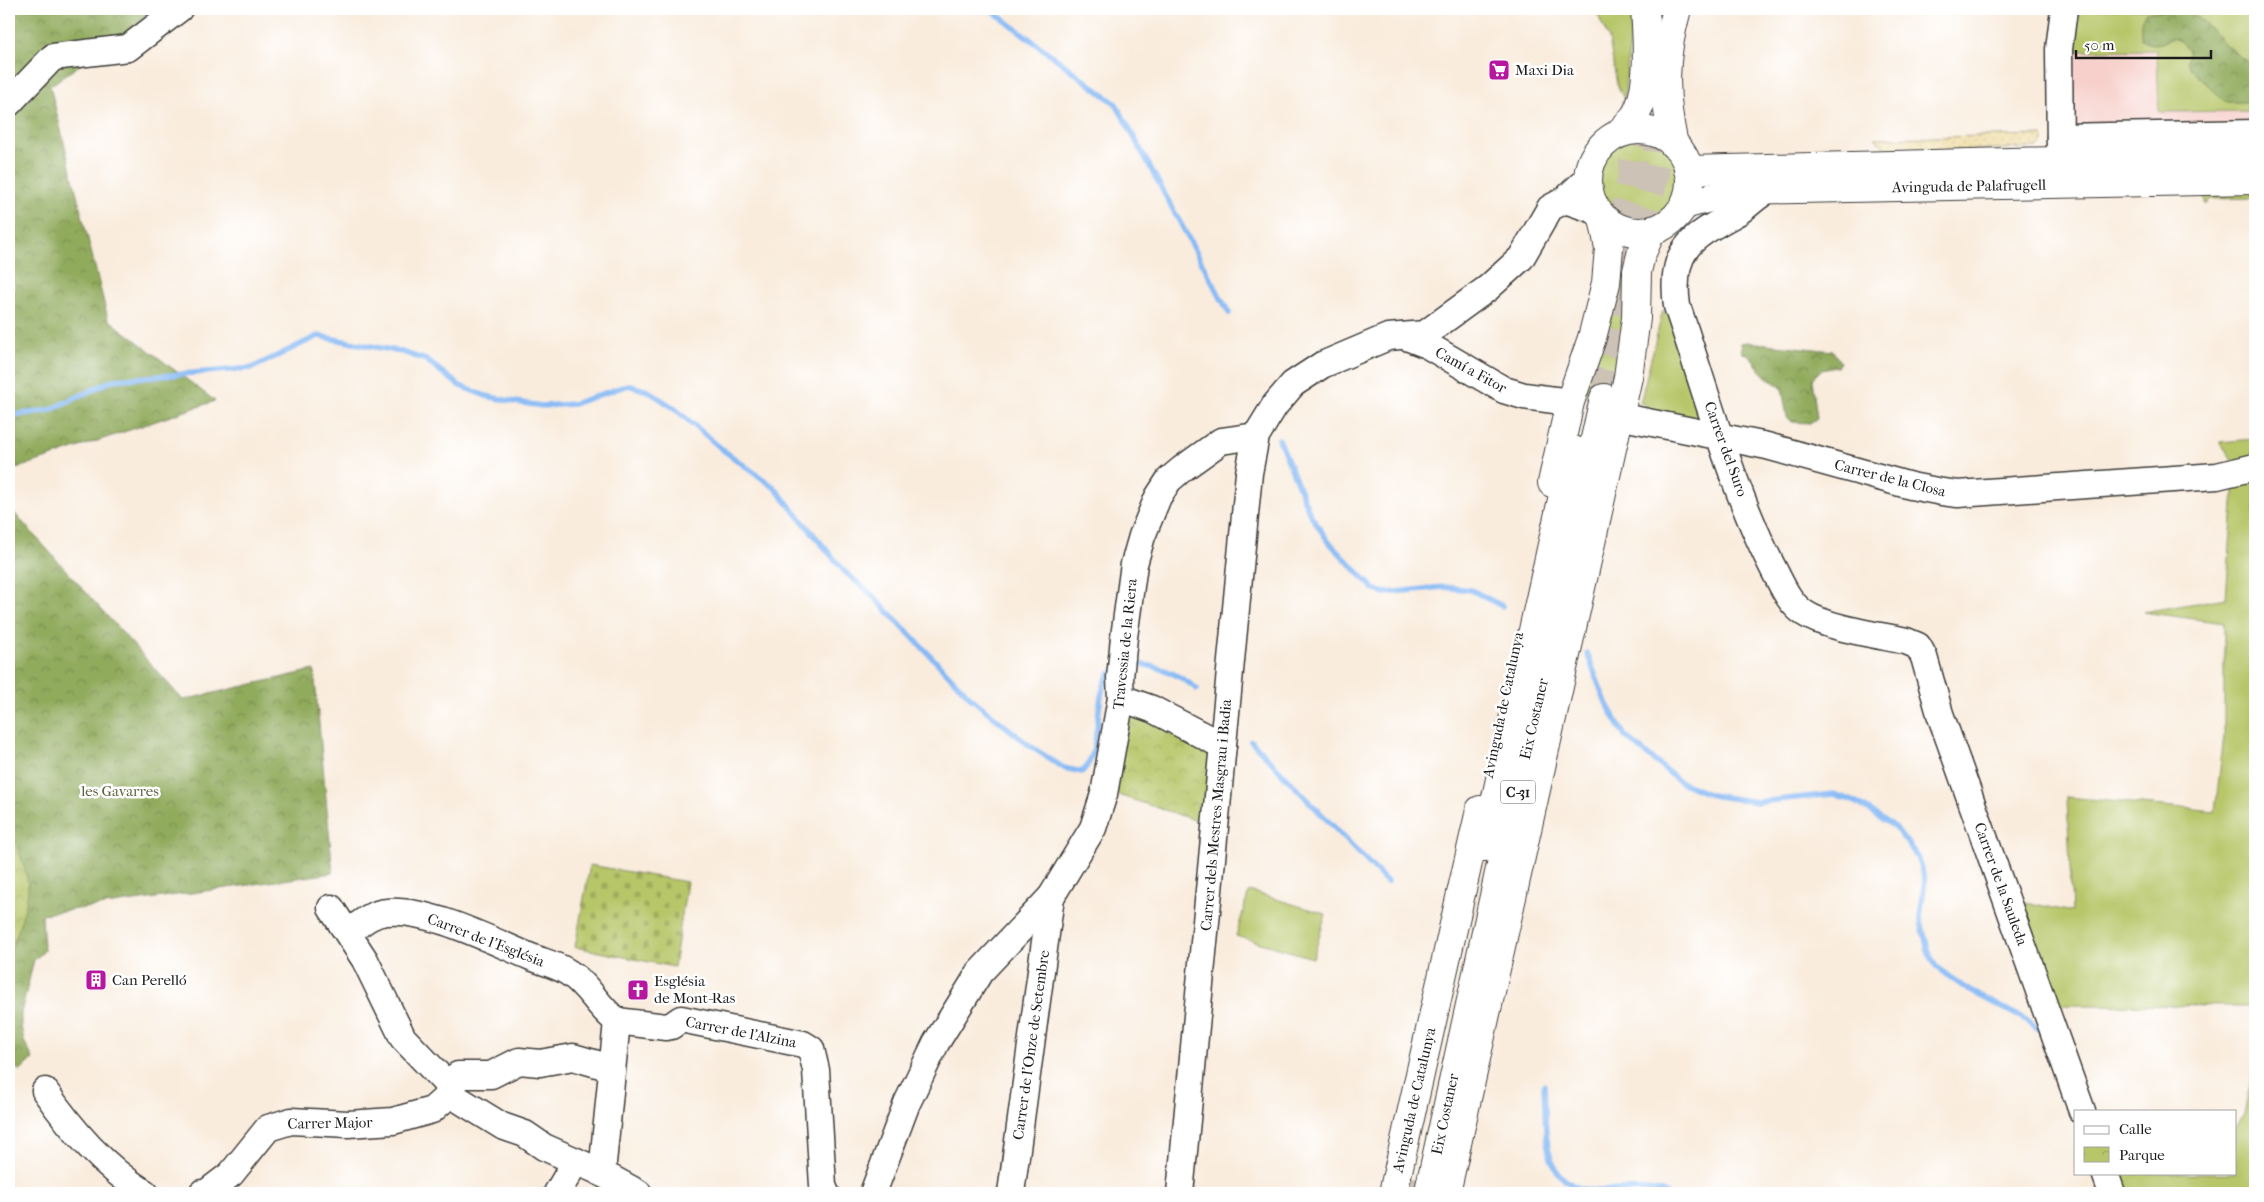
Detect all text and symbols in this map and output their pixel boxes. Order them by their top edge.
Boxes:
scale bar [2076,28,2212,60]
text: 50 m [2084,36,2115,54]
supermarket icon: Maxi Dia [1487,58,1511,82]
place label: Maxi Dia [1515,61,1575,79]
street label: Avinguda de Palafrugell [1891,176,2046,196]
street label: Camí a Fitor [1432,343,1510,397]
street label: Carrer del Suro [1700,399,1752,499]
street label: Carrer de la Closa [1832,455,1949,501]
street label: Travessia de la Riera [1109,577,1141,710]
street label: Avinguda de Catalunya [1479,629,1527,781]
street label: Eix Costaner [1516,676,1552,761]
street label: Carrer dels Mestres Masgrau i Badia [1197,697,1235,932]
road number: C-31 [1500,780,1536,804]
park label: les Gavarres [80,782,159,800]
street label: Carrer de la Sauleda [1970,820,2032,949]
street label: Carrer de l'Església [425,909,548,971]
street label: Carrer de l'Onze de Setembre [1009,948,1053,1141]
building icon: Can Perelló [84,968,108,992]
place label: Can Perelló [112,971,187,989]
place label: Església de Mont-Ras [654,972,736,1007]
church icon: Església de Mont-Ras [626,978,650,1002]
street label: Carrer de l'Alzina [684,1012,799,1052]
street label: Avinguda de Catalunya [1388,1024,1440,1175]
street label: Eix Costaner [1428,1071,1463,1156]
legend [2074,1110,2236,1174]
street label: Carrer Major [287,1113,373,1133]
text: Calle [2119,1120,2152,1138]
text: Parque [2119,1146,2165,1164]

